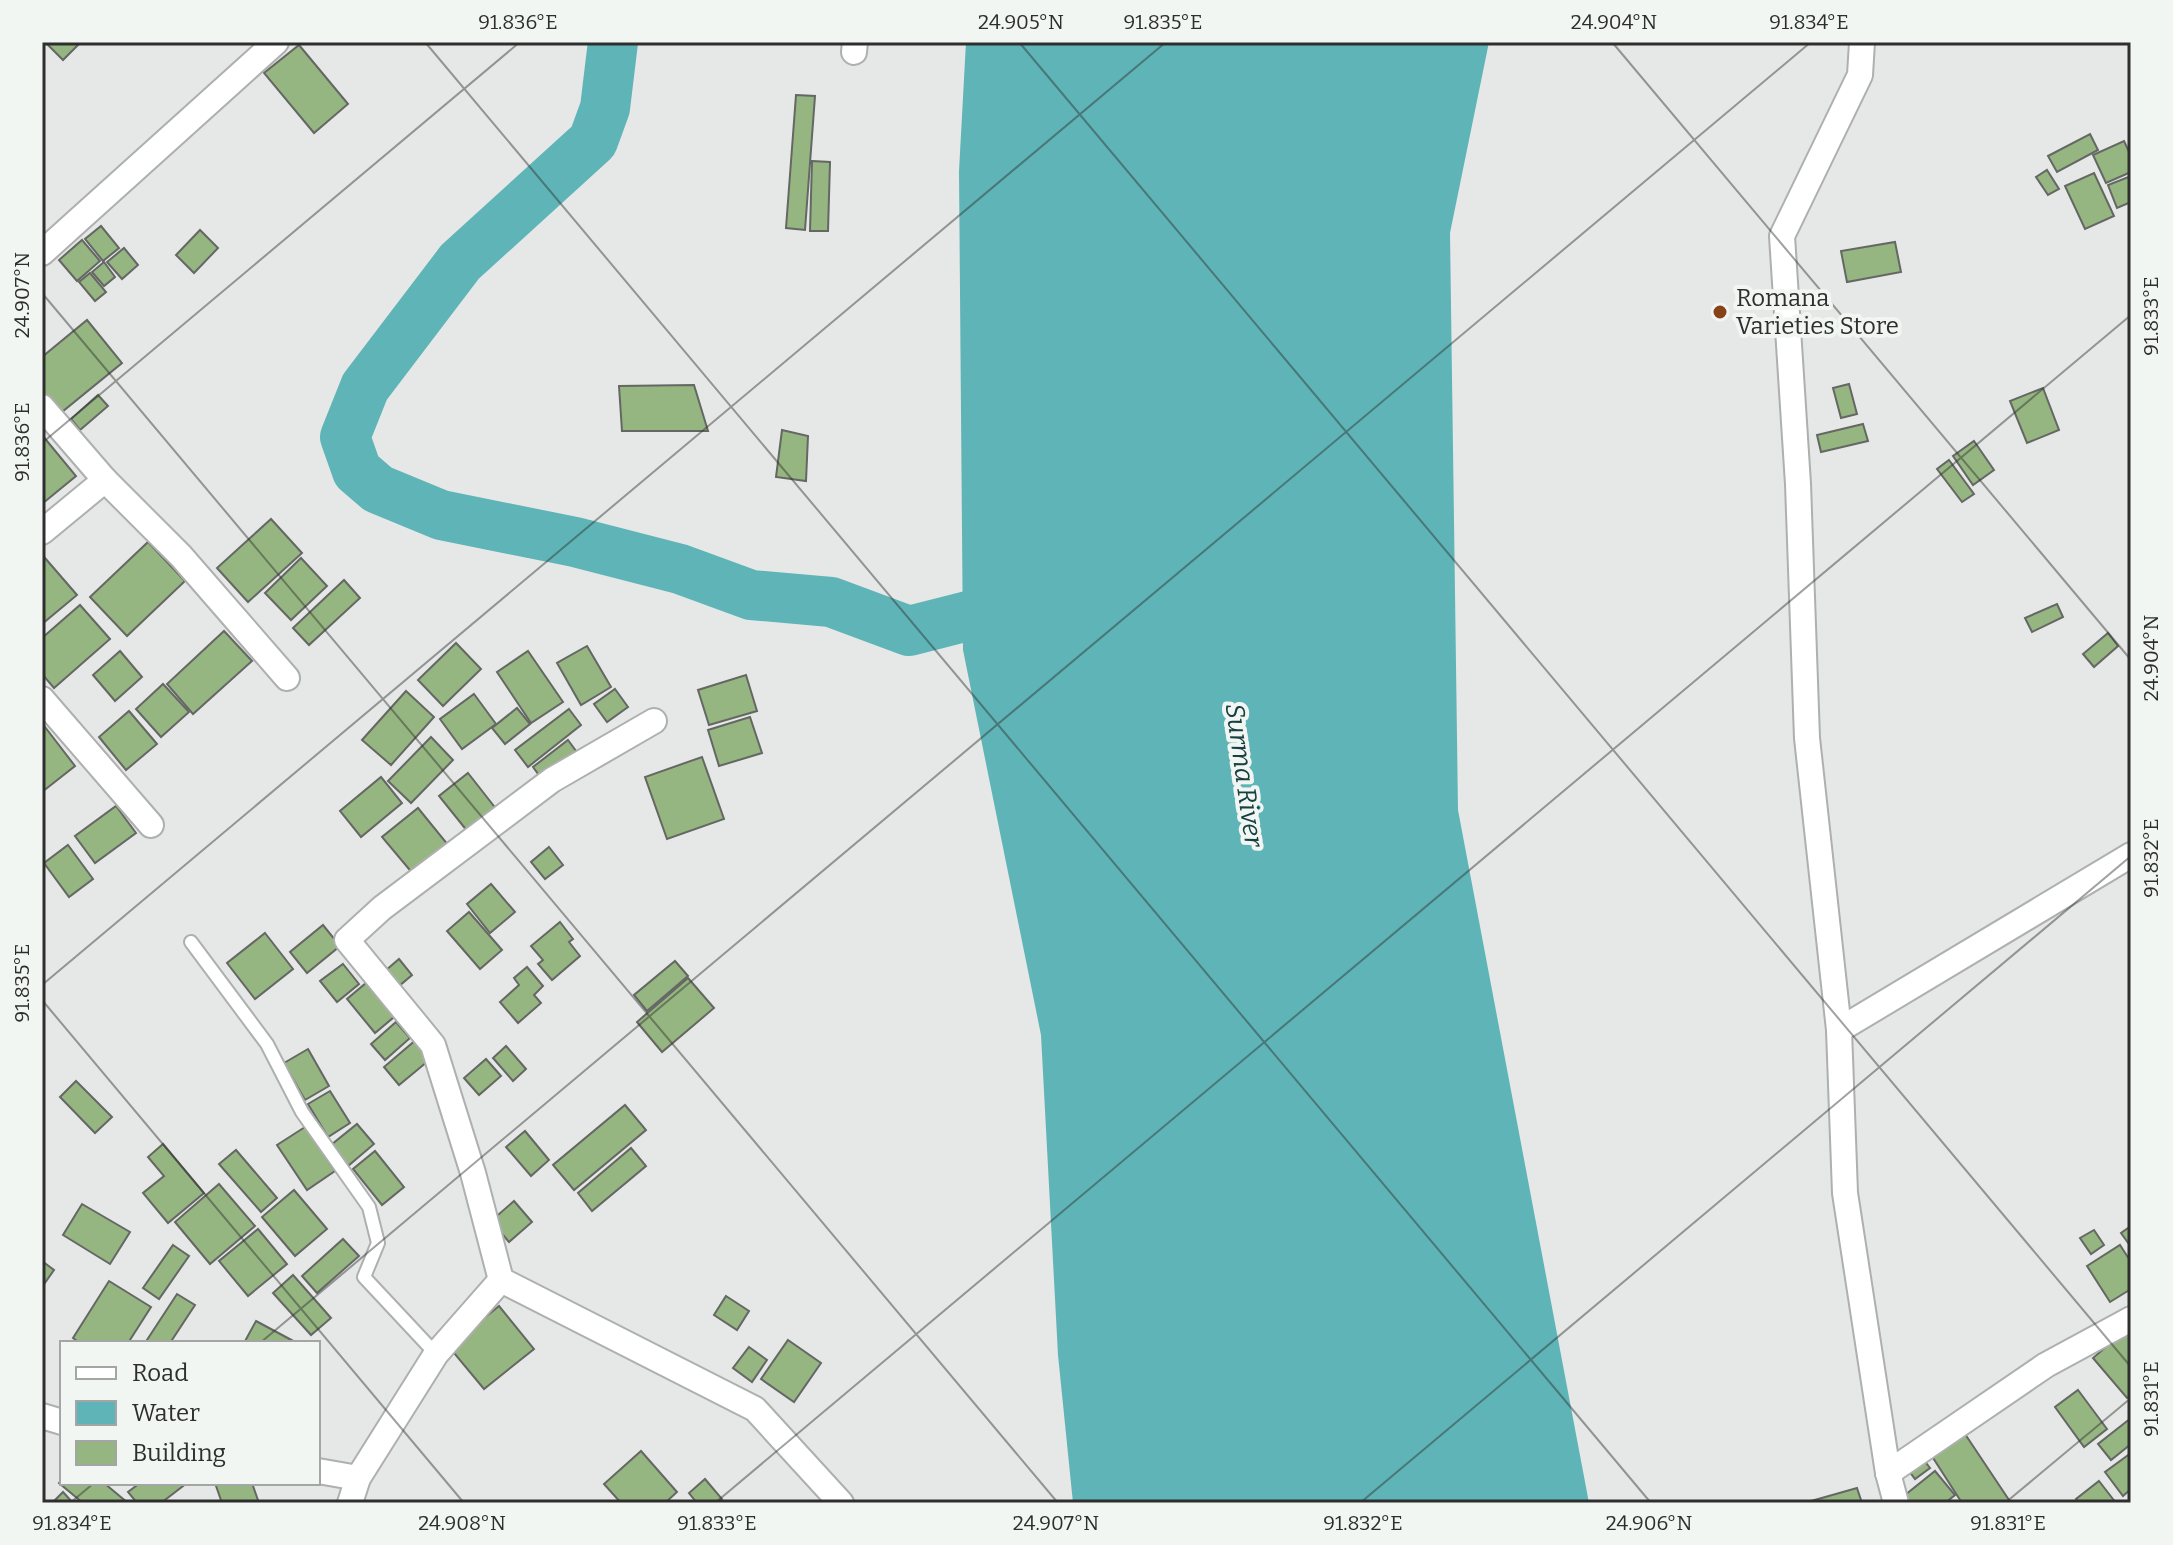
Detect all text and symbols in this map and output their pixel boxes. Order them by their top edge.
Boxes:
text: 91.836°E [478,10,558,34]
text: 24.905°N [978,10,1064,34]
text: 91.835°E [1124,10,1202,34]
text: 24.904°N [1571,10,1657,34]
text: 91.834°E [1769,10,1849,34]
text: 24.907°N [10,252,34,338]
text: 91.833°E [2139,276,2163,356]
place label: Romana Varieties Store [1736,284,1899,340]
marker: Romana Varieties Store [1711,303,1729,321]
text: 91.836°E [10,402,34,482]
text: 24.904°N [2139,615,2163,701]
water label: Surma River [1219,701,1270,850]
text: 91.832°E [2139,818,2163,898]
text: 91.835°E [10,944,34,1022]
legend [60,1341,320,1485]
text: Road [132,1359,188,1387]
text: 91.831°E [2139,1361,2163,1437]
text: Water [132,1399,200,1427]
text: Building [132,1439,226,1467]
text: 91.834°E [32,1511,112,1535]
text: 24.908°N [418,1511,506,1535]
text: 91.833°E [677,1511,757,1535]
text: 24.907°N [1013,1511,1099,1535]
text: 91.832°E [1323,1511,1403,1535]
text: 24.906°N [1606,1511,1693,1535]
text: 91.831°E [1970,1511,2046,1535]

